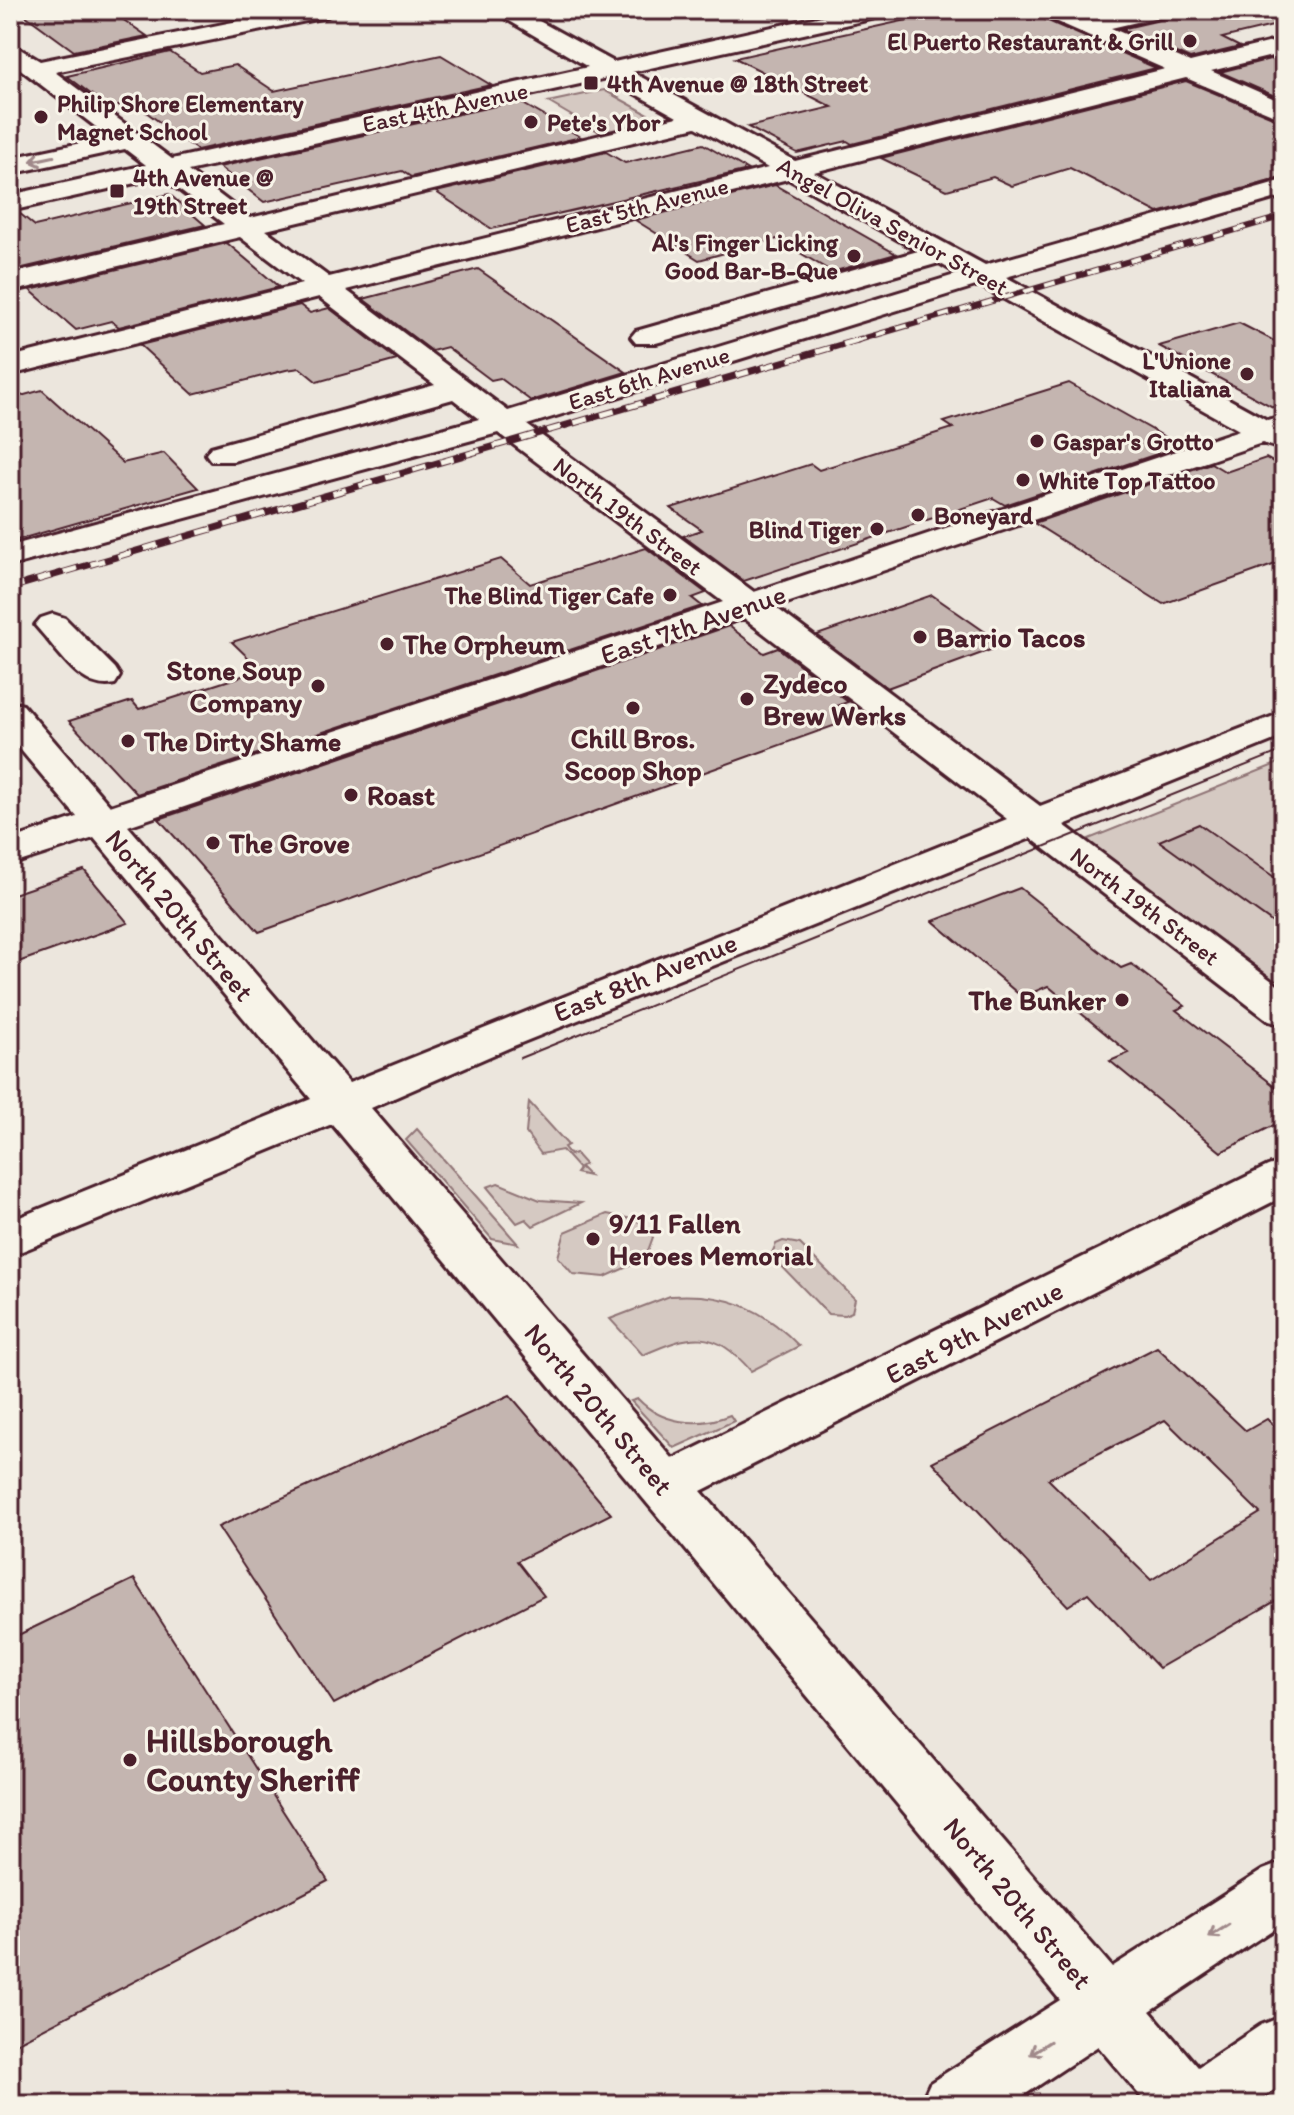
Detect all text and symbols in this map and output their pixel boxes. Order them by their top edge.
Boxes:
place label: El Puerto Restaurant & Grill [887,27,1174,56]
marker: El Puerto Restaurant & Grill [1181,32,1199,50]
place label: 4th Avenue @ 18th Street [607,69,868,98]
marker: 4th Avenue @ 18th Street [582,74,600,92]
street label: East 4th Avenue [359,75,531,139]
place label: Philip Shore Elementary Magnet School [57,89,304,147]
marker: Philip Shore Elementary Magnet School [32,108,50,126]
place label: Pete's Ybor [547,108,661,137]
marker: Pete's Ybor [522,113,540,131]
street label: Angel Oliva Senior Street [772,150,1014,302]
one-way arrow [30,152,55,167]
place label: 4th Avenue @ 19th Street [133,163,274,220]
street label: East 5th Avenue [562,171,732,239]
marker: 4th Avenue @ 19th Street [108,182,126,200]
place label: Al's Finger Licking Good Bar-B-Que [651,228,839,285]
marker: Al's Finger Licking Good Bar-B-Que [845,247,863,265]
street label: East 6th Avenue [565,340,733,416]
place label: L'Unione Italiana [1142,346,1231,403]
marker: L'Unione Italiana [1238,365,1256,383]
place label: Gaspar's Grotto [1053,427,1214,457]
marker: Gaspar's Grotto [1028,432,1046,450]
street label: North 19th Street [548,450,708,582]
place label: White Top Tattoo [1039,466,1216,496]
marker: White Top Tattoo [1014,471,1032,489]
place label: Boneyard [934,501,1034,531]
marker: Boneyard [909,506,927,524]
place label: Blind Tiger [749,515,862,545]
marker: Blind Tiger [868,520,886,538]
street label: East 7th Avenue [596,576,790,672]
place label: The Blind Tiger Cafe [443,581,654,611]
marker: The Blind Tiger Cafe [661,586,679,604]
place label: Barrio Tacos [936,620,1085,654]
place label: The Orpheum [402,627,566,661]
marker: Barrio Tacos [911,628,929,646]
marker: The Orpheum [378,635,396,653]
place label: Stone Soup Company [167,653,303,719]
place label: Zydeco Brew Werks [763,666,906,732]
marker: Stone Soup Company [309,677,327,695]
marker: Zydeco Brew Werks [738,690,756,708]
marker: Chill Bros. Scoop Shop [624,699,642,717]
place label: Chill Bros. Scoop Shop [564,721,702,787]
place label: The Dirty Shame [143,724,341,758]
marker: The Dirty Shame [119,732,137,750]
place label: Roast [367,778,435,812]
marker: Roast [342,786,360,804]
street label: North 20th Street [98,822,262,1008]
place label: The Grove [228,826,350,860]
marker: The Grove [204,834,222,852]
street label: North 19th Street [1065,840,1225,972]
street label: East 8th Avenue [548,925,742,1029]
place label: The Bunker [968,983,1107,1017]
marker: The Bunker [1113,991,1131,1009]
place label: 9/11 Fallen Heroes Memorial [609,1206,813,1272]
marker: 9/11 Fallen Heroes Memorial [584,1230,602,1248]
street label: East 9th Avenue [880,1273,1068,1391]
street label: North 20th Street [517,1316,681,1502]
place label: Hillsborough County Sheriff [146,1720,361,1800]
marker: Hillsborough County Sheriff [121,1751,139,1769]
street label: North 20th Street [936,1810,1100,1996]
one-way arrow [1208,1923,1230,1940]
one-way arrow [1029,2041,1052,2057]

